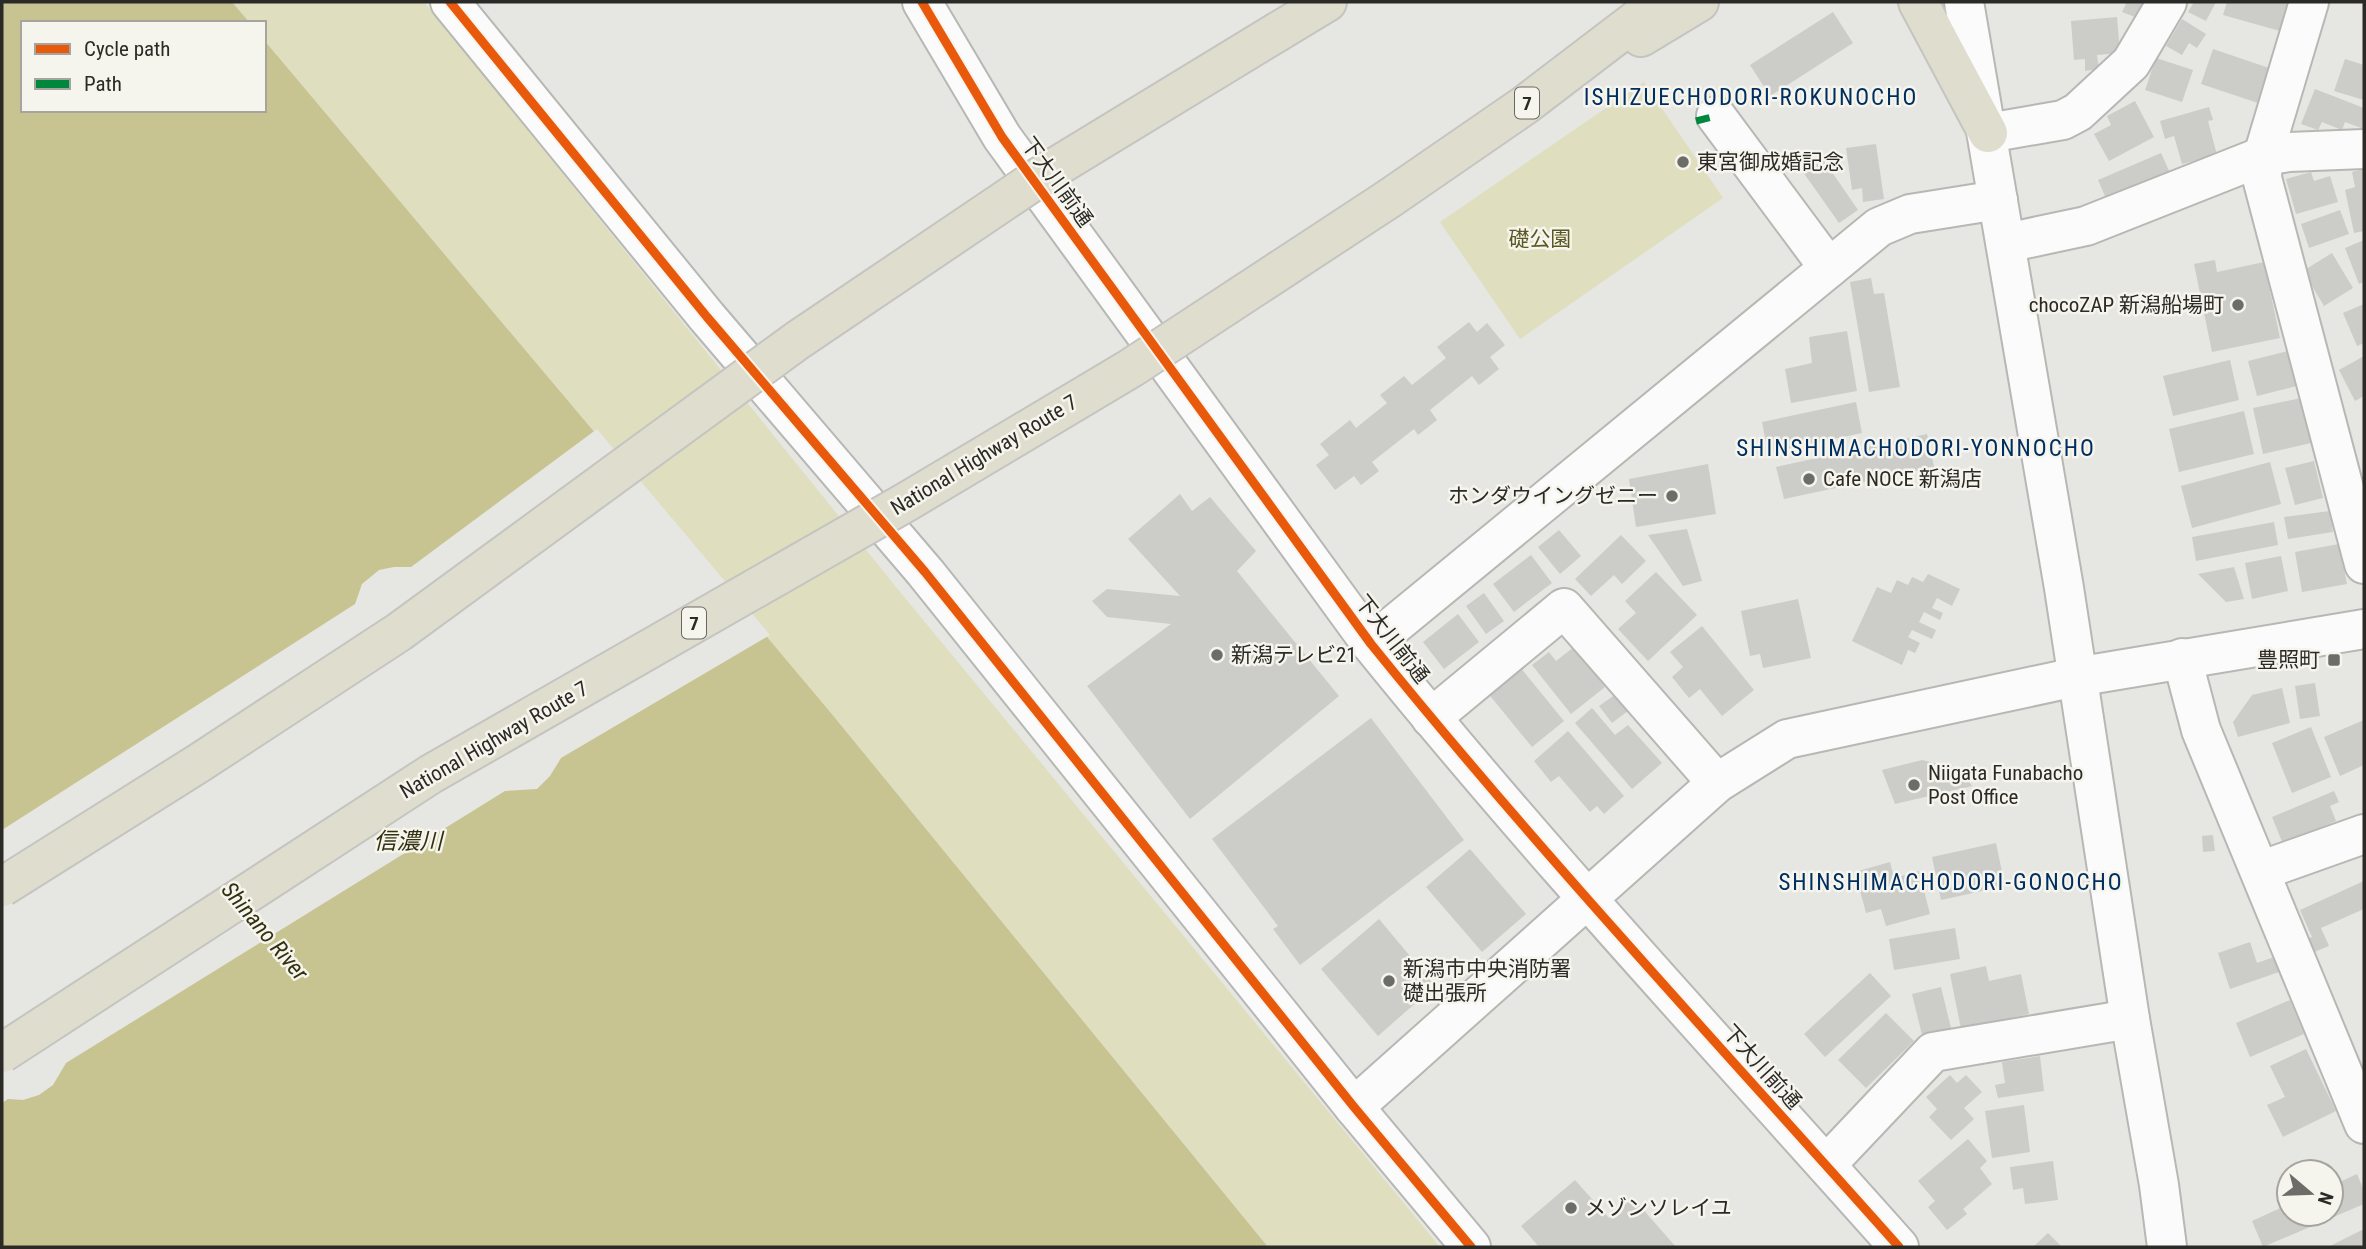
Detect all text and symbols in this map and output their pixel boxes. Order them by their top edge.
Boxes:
legend [21,21,266,112]
text: Cycle path [84,37,170,61]
text: Path [84,72,122,96]
district label: ISHIZUECHODORI-ROKUNOCHO [1584,84,1918,111]
road number: 7 [1515,88,1539,118]
street label: 下大川前通 [1016,132,1098,232]
place label: 東宮御成婚記念 [1697,150,1844,174]
marker: 東宮御成婚記念 [1675,154,1691,170]
park label: 礎公園 [1509,227,1572,251]
place label: chocoZAP 新潟船場町 [2029,293,2224,317]
marker: chocoZAP 新潟船場町 [2230,297,2246,313]
street label: National Highway Route 7 [887,390,1081,520]
district label: SHINSHIMACHODORI-YONNOCHO [1736,435,2096,462]
place label: Cafe NOCE 新潟店 [1823,467,1982,491]
marker: Cafe NOCE 新潟店 [1801,471,1817,487]
place label: ホンダウイングゼニー [1448,484,1658,508]
marker: ホンダウイングゼニー [1664,488,1680,504]
street label: 下大川前通 [1350,590,1434,688]
road number: 7 [682,608,706,638]
place label: 新潟テレビ21 [1231,643,1357,667]
marker: 新潟テレビ21 [1209,647,1225,663]
place label: 豊照町 [2257,648,2320,672]
marker: 豊照町 [2326,652,2342,668]
street label: National Highway Route 7 [396,676,592,804]
place label: Niigata Funabacho Post Office [1928,761,2083,809]
marker: Niigata Funabacho Post Office [1906,777,1922,793]
water label: 信濃川 [374,828,446,855]
district label: SHINSHIMACHODORI-GONOCHO [1778,869,2124,896]
water label: Shinano River [216,877,314,987]
place label: 新潟市中央消防署 礎出張所 [1403,957,1571,1005]
marker: 新潟市中央消防署 礎出張所 [1381,973,1397,989]
street label: 下大川前通 [1718,1020,1806,1114]
north arrow [2275,1158,2345,1228]
text: N [2313,1189,2338,1208]
place label: メゾンソレイユ [1585,1196,1732,1220]
marker: メゾンソレイユ [1563,1200,1579,1216]

